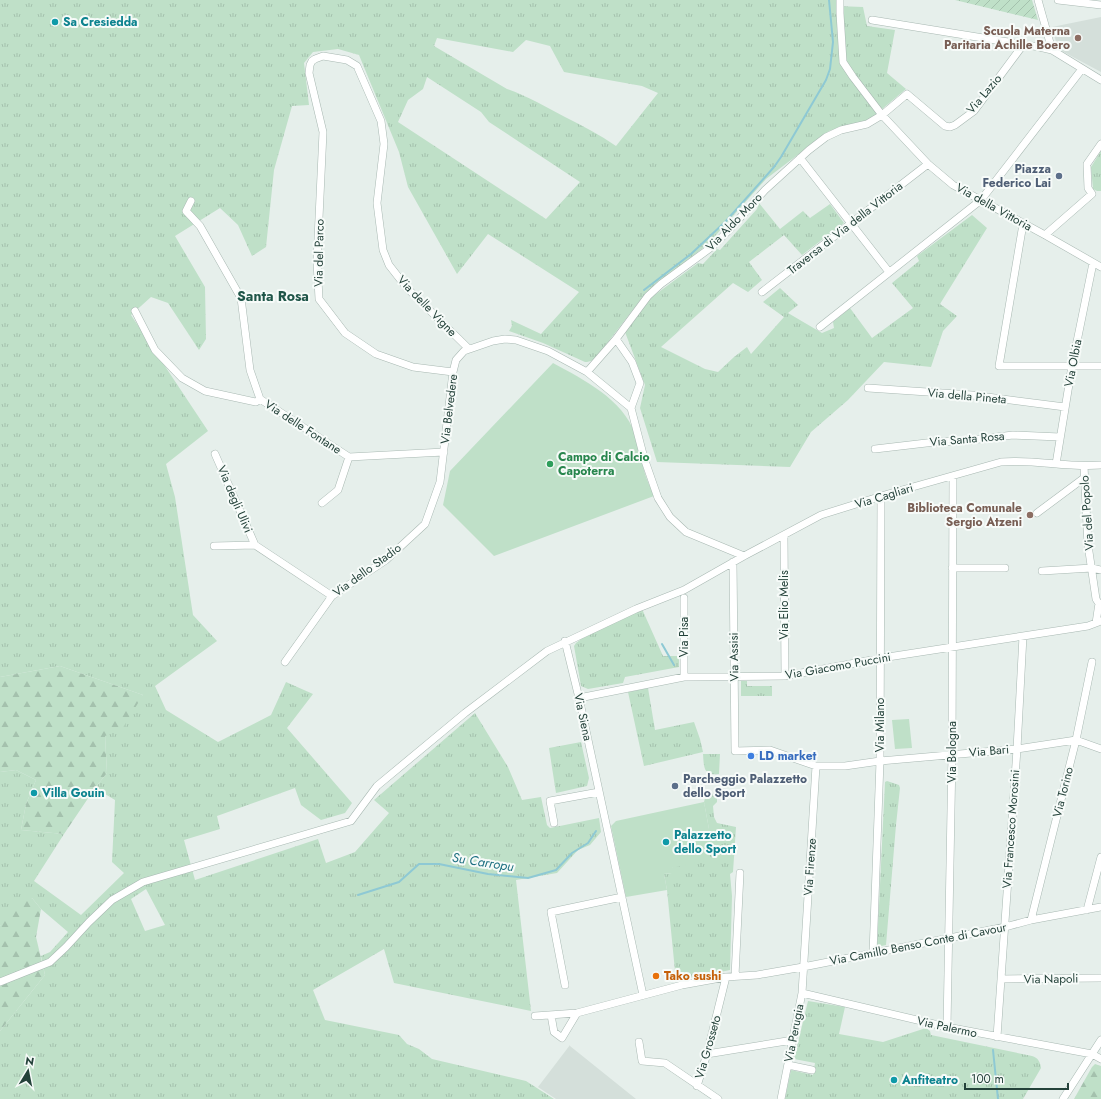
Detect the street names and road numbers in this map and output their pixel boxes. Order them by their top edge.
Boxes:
street label: Via Lazio [962,70,1006,118]
street label: Traversa di Via della Vittoria [783,177,907,279]
street label: Via della Vittoria [953,179,1036,236]
street label: Via Aldo Moro [702,189,767,255]
street label: Via del Parco [309,218,329,287]
street label: Via delle Vigne [393,271,461,341]
street label: Via Olbia [1060,337,1086,388]
street label: Via Belvedere [436,373,462,445]
street label: Via della Pineta [927,384,1007,408]
street label: Via delle Fontane [261,395,345,459]
street label: Via Santa Rosa [929,427,1005,451]
street label: Via degli Ulivi [213,463,257,535]
street label: Via del Popolo [1075,474,1099,551]
street label: Via Cagliari [853,479,915,513]
street label: Via dello Stadio [329,539,405,601]
street label: Via Elio Melis [775,570,793,640]
street label: Via Pisa [675,616,693,657]
street label: Via Assisi [725,632,743,682]
street label: Via Giacomo Puccini [784,648,892,684]
street label: Via Siena [569,691,597,743]
street label: Via Milano [871,697,889,752]
street label: Via Bologna [943,721,961,783]
street label: Via Bari [968,740,1010,762]
street label: Via Torino [1048,764,1078,819]
street label: Via Francesco Morosini [998,769,1024,889]
street label: Via Firenze [799,838,821,896]
street label: Via Camillo Benso Conte di Cavour [828,918,1009,970]
street label: Via Napoli [1023,970,1079,988]
street label: Via Perugia [780,1002,809,1064]
street label: Via Palermo [915,1012,979,1042]
street label: Via Grosseto [690,1013,726,1081]

